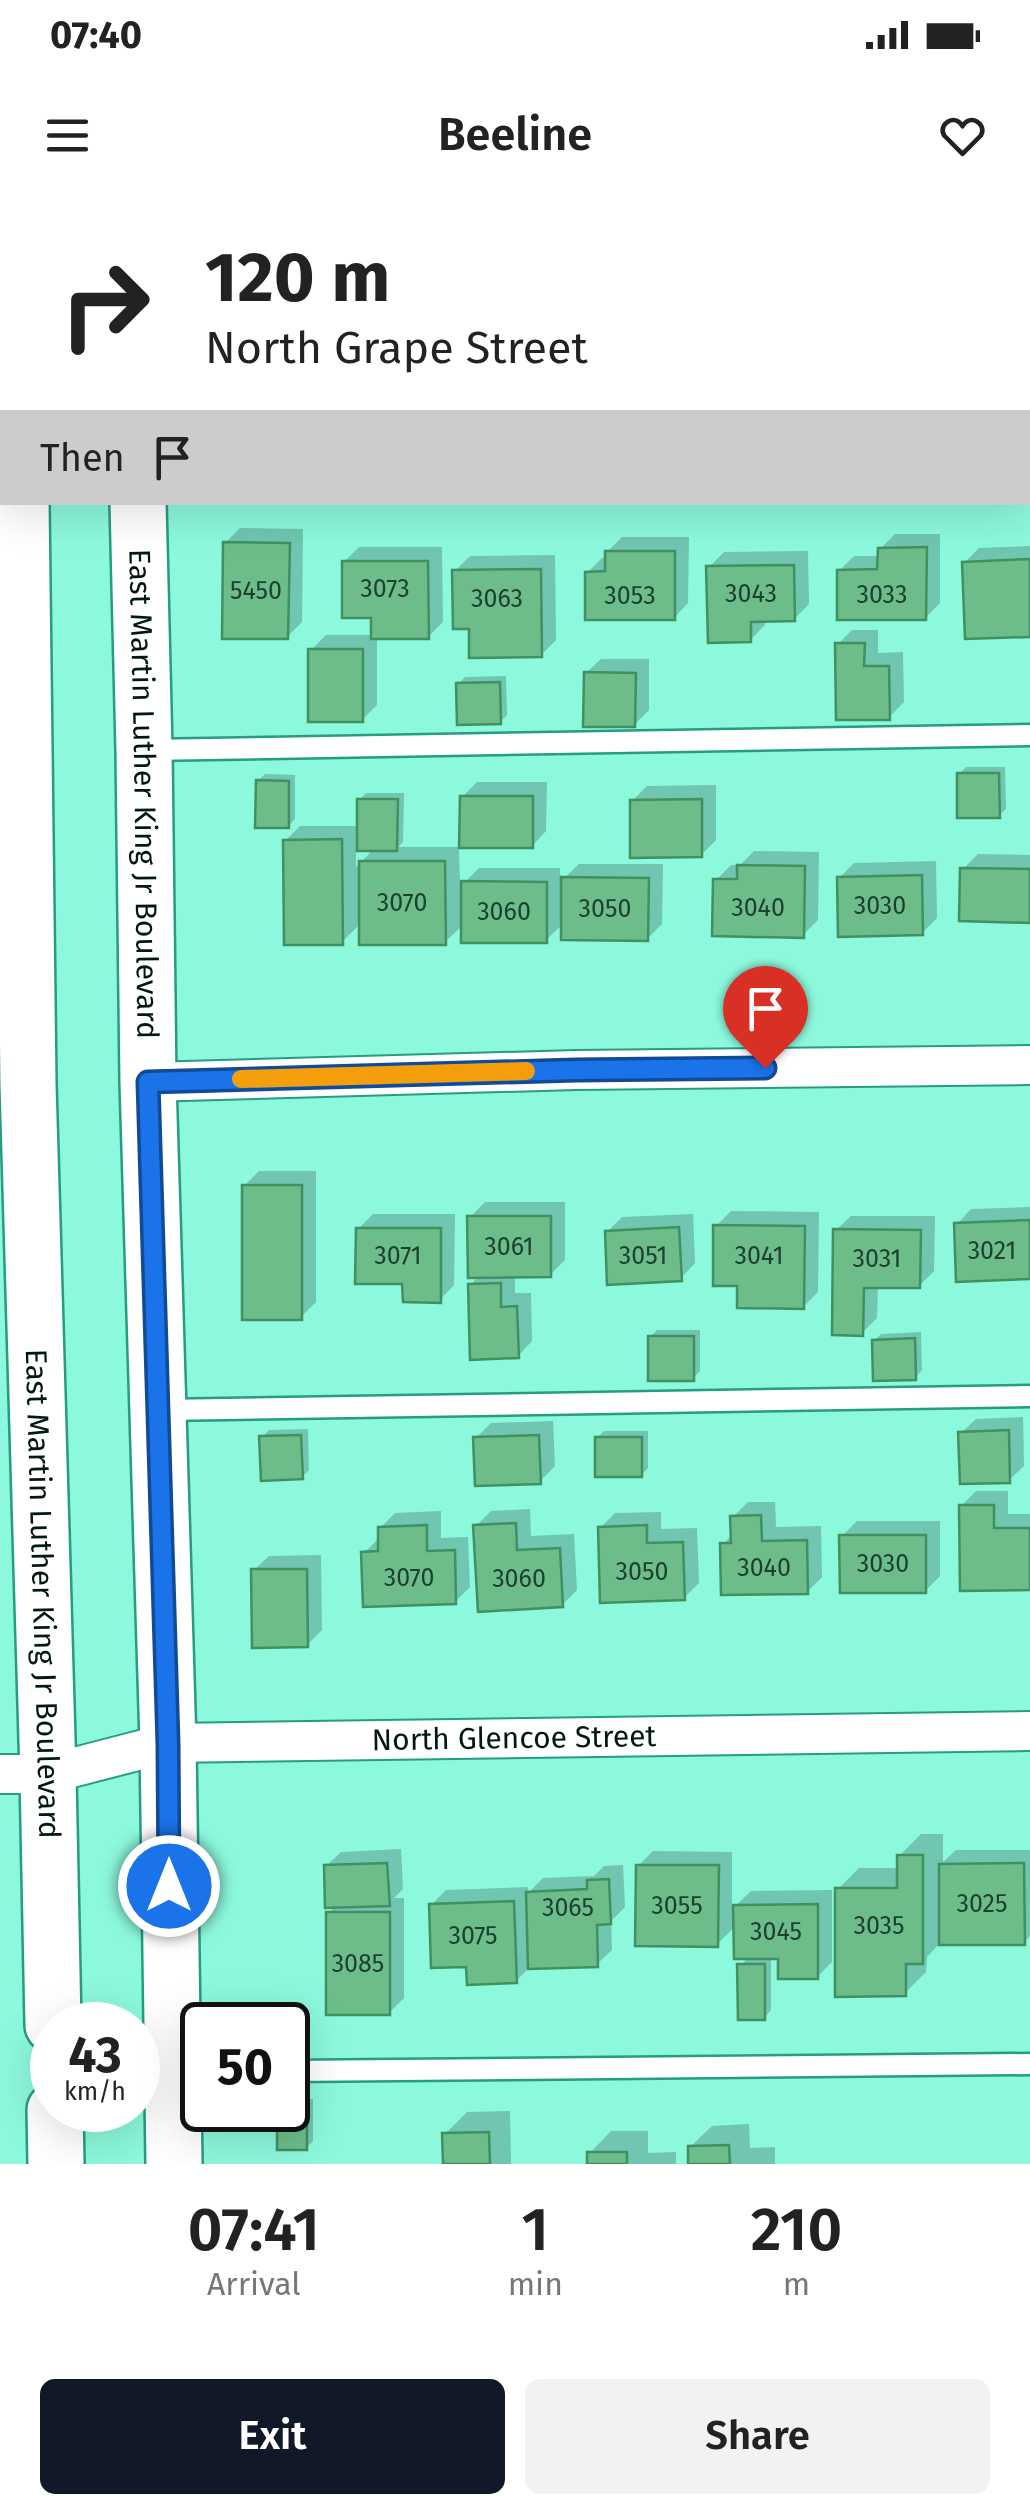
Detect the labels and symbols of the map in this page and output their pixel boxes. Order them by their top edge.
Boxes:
street label: East Martin Luther King Jr Boulevard [121,548,165,1039]
house number: 3073 [360,574,410,604]
house number: 5450 [230,576,282,606]
house number: 3043 [725,579,777,609]
house number: 3033 [856,580,908,610]
house number: 3053 [604,581,656,611]
house number: 3063 [471,584,523,614]
house number: 3070 [377,888,427,918]
house number: 3030 [854,891,906,921]
house number: 3040 [731,893,785,923]
house number: 3050 [579,894,631,924]
house number: 3060 [477,897,531,927]
pin [723,966,808,1069]
house number: 3061 [484,1232,534,1262]
house number: 3021 [968,1236,1016,1266]
house number: 3071 [374,1241,422,1271]
house number: 3051 [619,1241,667,1271]
house number: 3041 [734,1241,784,1271]
house number: 3031 [853,1244,901,1274]
street label: East Martin Luther King Jr Boulevard [18,1348,67,1839]
house number: 3030 [857,1549,909,1579]
house number: 3040 [737,1553,791,1583]
house number: 3050 [616,1557,668,1587]
house number: 3070 [384,1563,434,1593]
house number: 3060 [492,1564,546,1594]
street label: North Glencoe Street [371,1718,657,1758]
position arrow [117,1834,221,1938]
house number: 3025 [956,1889,1008,1919]
house number: 3055 [651,1891,703,1921]
house number: 3065 [542,1893,594,1923]
house number: 3035 [853,1911,905,1941]
house number: 3045 [750,1917,802,1947]
house number: 3075 [448,1921,498,1951]
house number: 3085 [332,1949,384,1979]
speed limit sign: 50 [180,2002,310,2132]

